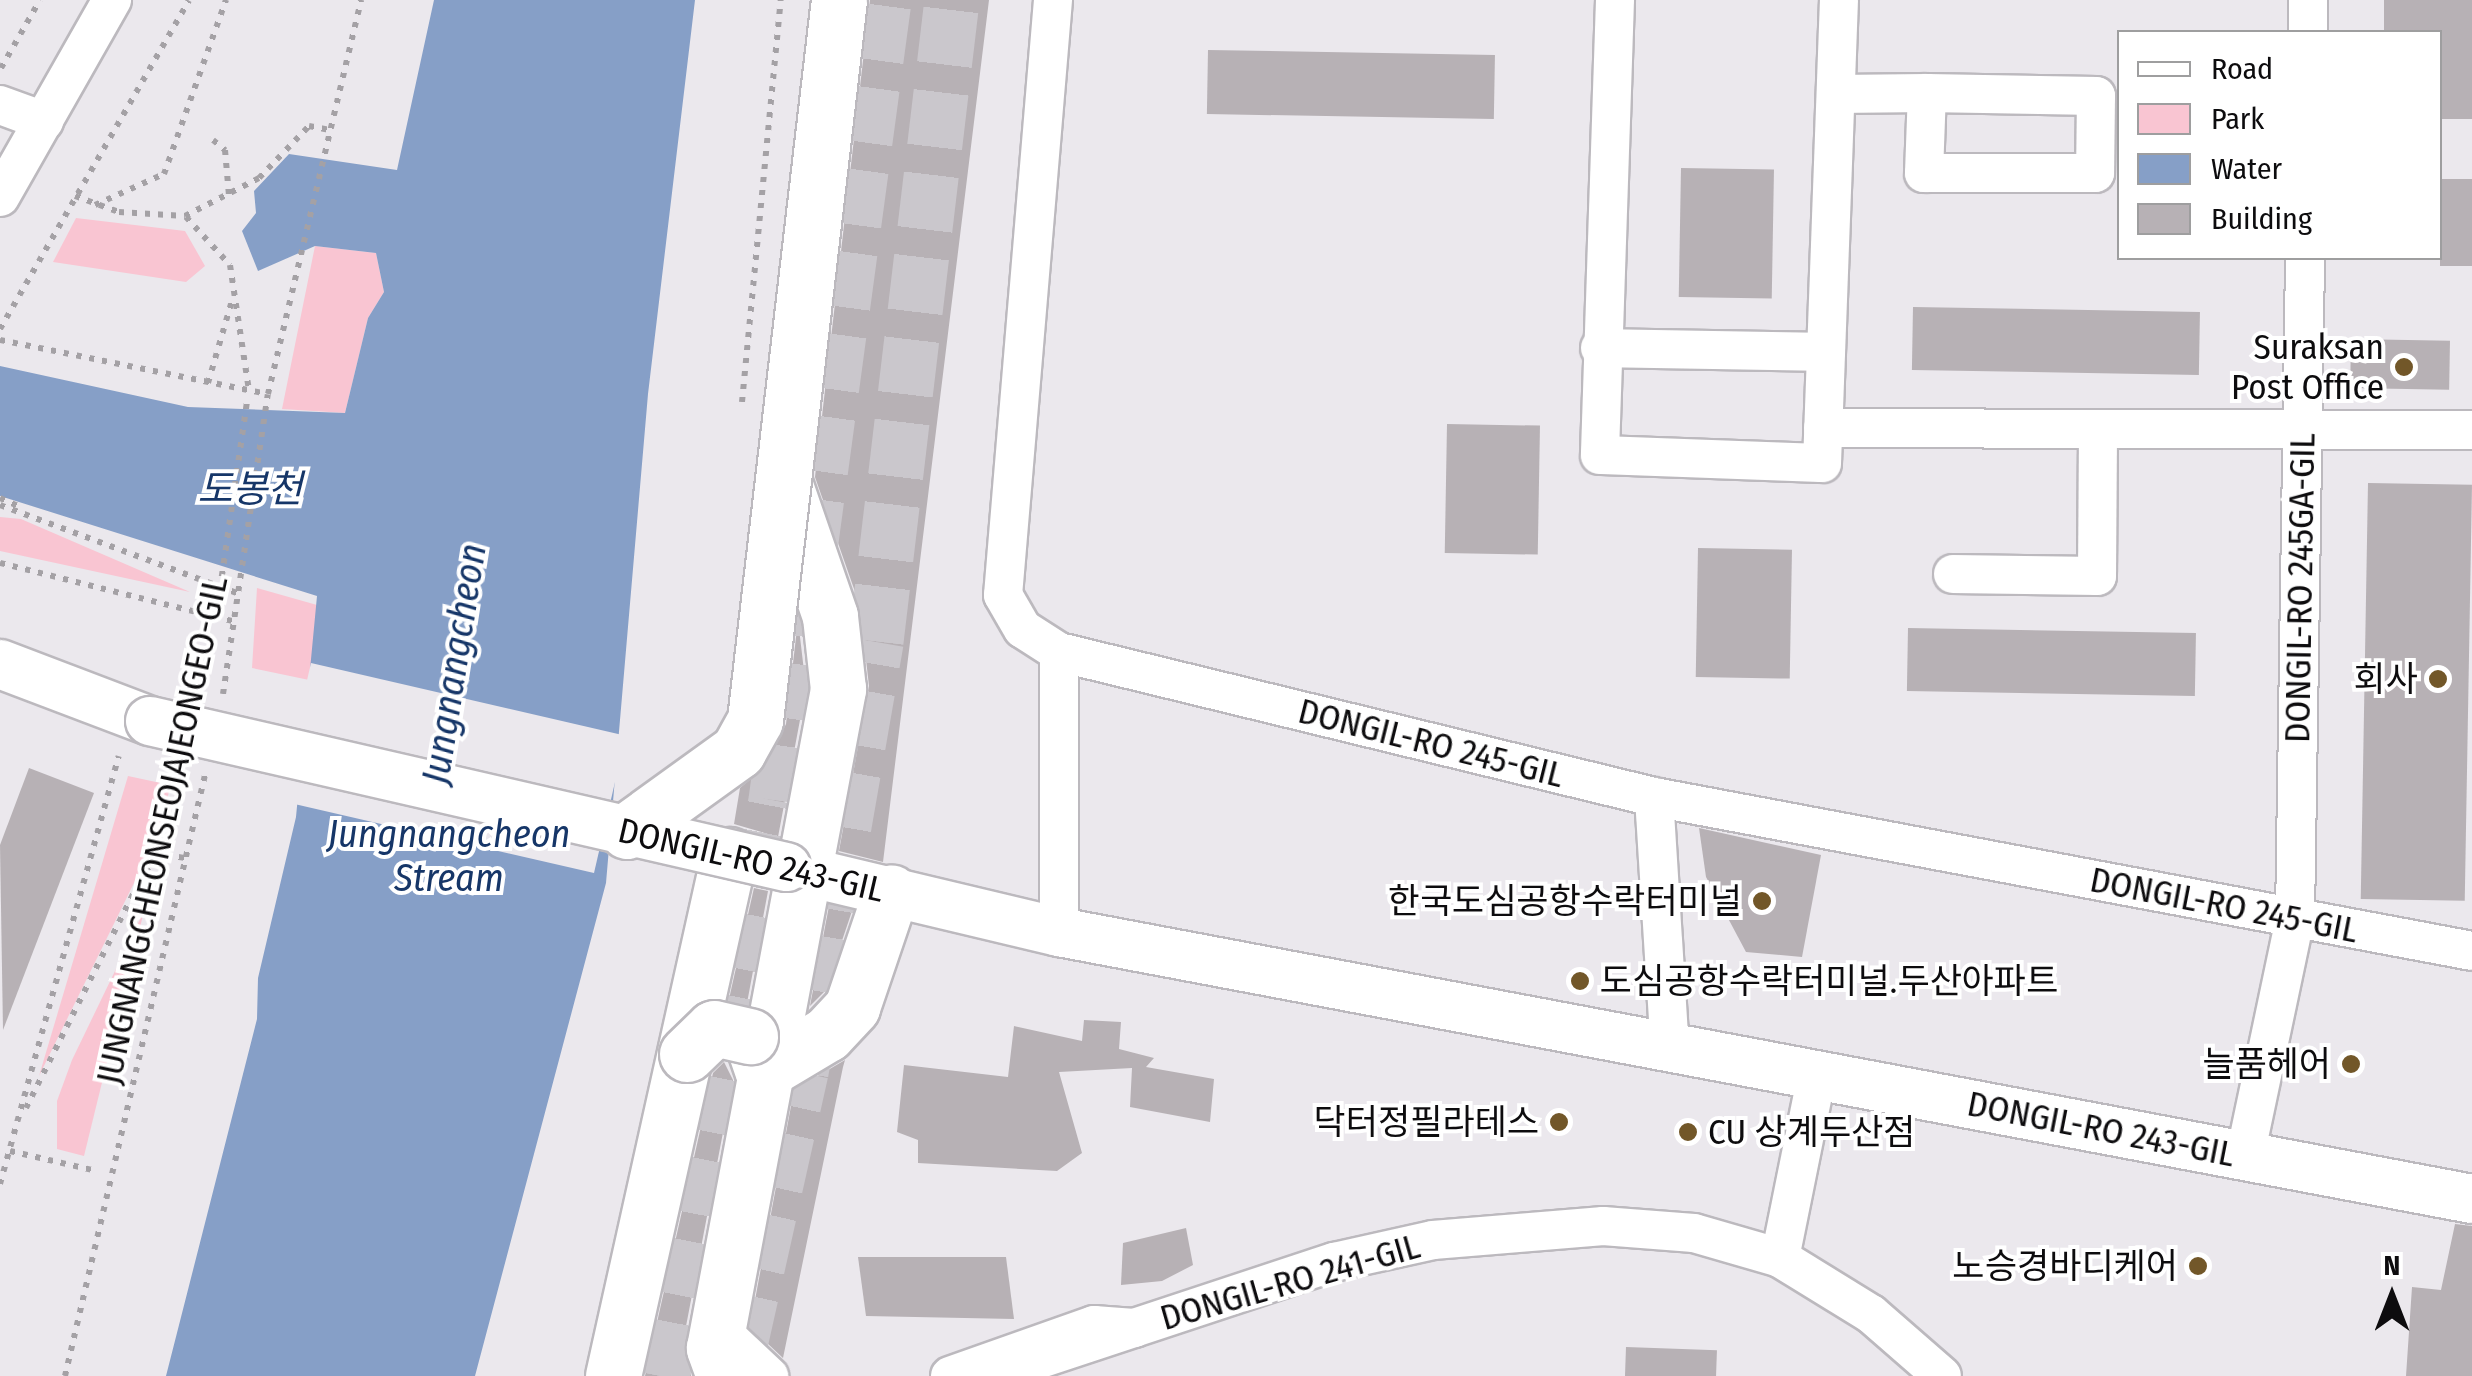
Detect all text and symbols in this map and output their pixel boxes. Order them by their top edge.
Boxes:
legend [2117,30,2442,260]
text: Road [2211,51,2273,87]
text: Park [2211,101,2264,137]
text: Water [2211,151,2282,187]
text: Building [2211,201,2312,237]
place label: Suraksan Post Office [2231,326,2384,408]
marker: Suraksan Post Office [2393,356,2415,378]
street label: DONGIL-RO 245GA-GIL [2276,433,2324,743]
water label: 도봉천 [198,467,302,513]
water label: Jungnangcheon [413,541,497,787]
street label: JUNGNANGCHEONSEOJAJEONGEO-GIL [88,572,236,1088]
place label: 회사 [2354,658,2418,700]
marker: 회사 [2427,668,2449,690]
street label: DONGIL-RO 245-GIL [1294,690,1568,796]
street label: DONGIL-RO 243-GIL [614,809,888,911]
water label: Jungnangcheon Stream [328,812,570,902]
street label: DONGIL-RO 245-GIL [2087,858,2361,952]
place label: 한국도심공항수락터미널 [1388,880,1742,922]
marker: 한국도심공항수락터미널 [1751,890,1773,912]
place label: 도심공항수락터미널.두산아파트 [1600,960,2058,1002]
marker: 도심공항수락터미널.두산아파트 [1569,970,1591,992]
place label: 늘품헤어 [2202,1043,2331,1085]
marker: 늘품헤어 [2340,1053,2362,1075]
street label: DONGIL-RO 243-GIL [1964,1083,2238,1175]
place label: 닥터정필라테스 [1314,1101,1539,1143]
marker: 닥터정필라테스 [1548,1111,1570,1133]
place label: CU 상계두산점 [1708,1111,1915,1153]
marker: CU 상계두산점 [1677,1121,1699,1143]
street label: DONGIL-RO 241-GIL [1156,1225,1424,1339]
place label: 노승경바디케어 [1953,1245,2178,1287]
north arrow [2342,1246,2442,1346]
text: N [2384,1249,2400,1282]
marker: 노승경바디케어 [2187,1255,2209,1277]

